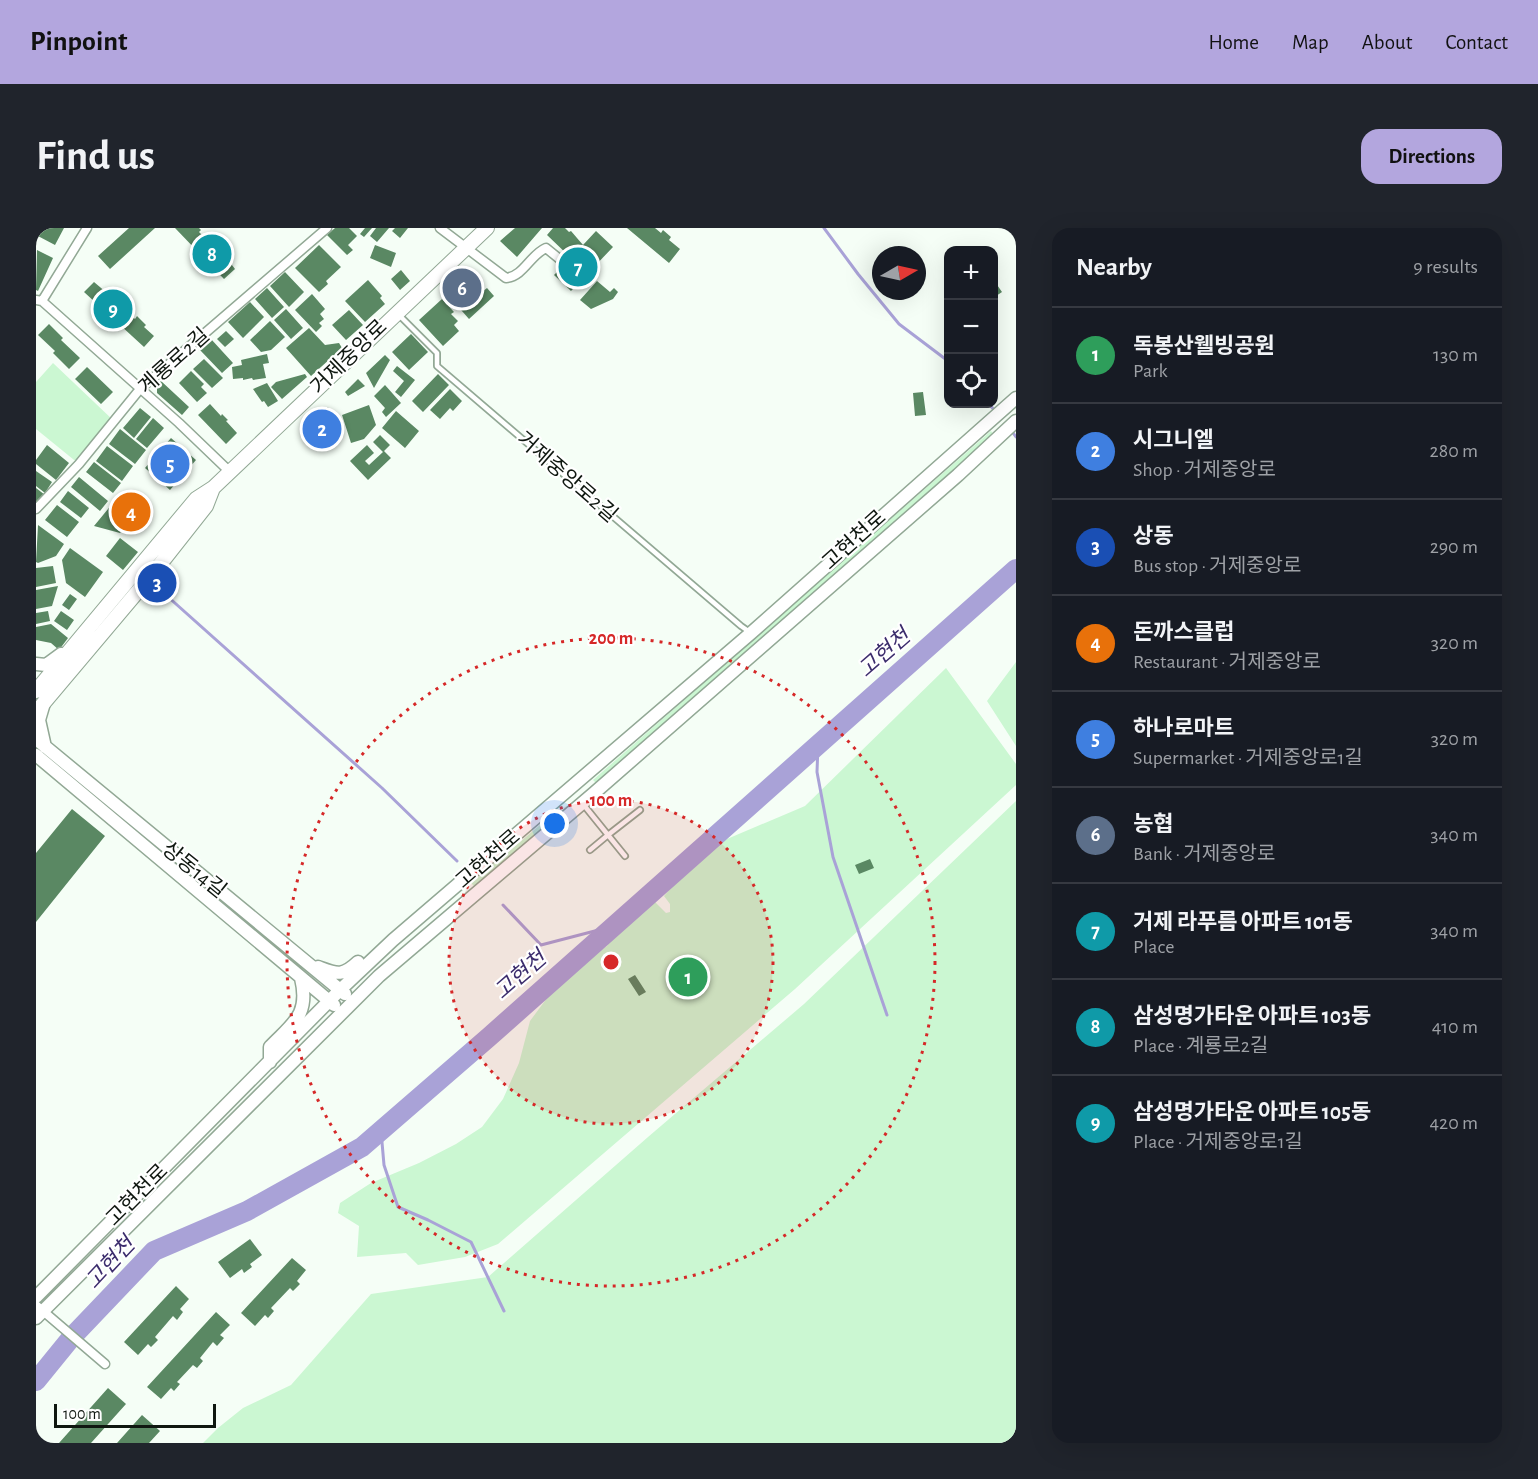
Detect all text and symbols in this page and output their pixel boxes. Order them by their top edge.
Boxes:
text: Pinpoint [30,28,128,56]
text: Home [1208,32,1259,53]
text: Map [1292,32,1329,53]
text: About [1362,32,1412,53]
text: Contact [1445,32,1508,53]
button: Directions [1361,129,1502,184]
text: Find us [36,135,155,177]
pin: 8 [192,231,231,276]
pin: 7 [558,244,598,290]
north arrow [872,246,926,300]
map controls [944,246,998,408]
button: + [944,246,998,300]
text: Nearby [1076,254,1152,280]
text: 9 results [1413,257,1478,277]
pin: 6 [442,266,482,310]
pin: 9 [94,286,133,332]
button: − [944,300,998,354]
street label: 거제중앙로 [306,315,391,398]
street label: 계룡로2길 [134,323,213,398]
text: 독봉산웰빙공원 [1133,335,1275,357]
text: 1 [1092,345,1099,365]
text: 130 m [1433,345,1478,365]
button: locate [944,354,998,408]
text: Park [1133,361,1168,381]
pin: 2 [302,406,342,452]
street label: 거제중앙로2길 [513,427,622,526]
text: 시그니엘 [1133,429,1214,451]
text: 2 [1091,441,1100,461]
text: 280 m [1430,441,1478,461]
pin: 5 [150,442,190,486]
text: Shop · 거제중앙로 [1133,460,1276,480]
pin: 4 [112,490,151,534]
street label: 고현천로 [818,506,890,574]
text: 상동 [1133,525,1173,547]
text: 3 [1091,537,1100,557]
text: 290 m [1430,537,1478,557]
text: Bus stop · 거제중앙로 [1133,556,1301,576]
pin: 3 [138,560,176,606]
text: 돈까스클럽 [1133,621,1234,643]
water label: 고현천 [853,622,916,681]
text: 200 m [589,630,633,648]
text: 4 [1090,633,1101,653]
text: 320 m [1431,633,1478,653]
text: Restaurant · 거제중앙로 [1133,652,1321,672]
text: 하나로마트 [1133,717,1234,739]
text: 5 [1091,729,1100,749]
text: 320 m [1431,729,1478,749]
text: Supermarket · 거제중앙로1길 [1133,748,1363,768]
text: 100 m [590,792,632,810]
your location [540,809,569,838]
text: 농협 [1133,813,1173,835]
street label: 고현천로 [451,825,524,892]
text: 6 [1091,825,1100,845]
text: 340 m [1430,825,1478,845]
street label: 상동14길 [158,837,230,902]
text: Bank · 거제중앙로 [1133,844,1275,864]
text: 거제 라푸름 아파트 101동 [1133,911,1352,933]
text: 7 [1091,921,1100,941]
text: 340 m [1430,921,1478,941]
text: Place [1133,937,1174,957]
water label: 고현천 [489,944,552,1003]
centre of rings [601,952,621,972]
pin: 1 [668,954,708,999]
text: 삼성명가타운 아파트 103동 [1133,1005,1371,1027]
text: 8 [1091,1017,1100,1037]
text: 410 m [1432,1017,1478,1037]
text: Place · 계룡로2길 [1133,1036,1268,1056]
text: 삼성명가타운 아파트 105동 [1133,1101,1371,1123]
text: 9 [1091,1113,1100,1133]
text: 420 m [1429,1113,1478,1133]
text: Place · 거제중앙로1길 [1133,1132,1303,1152]
street label: 고현천로 [102,1160,172,1230]
water label: 고현천 [81,1231,141,1293]
scale bar [54,1401,216,1428]
text: 100 m [63,1406,101,1422]

